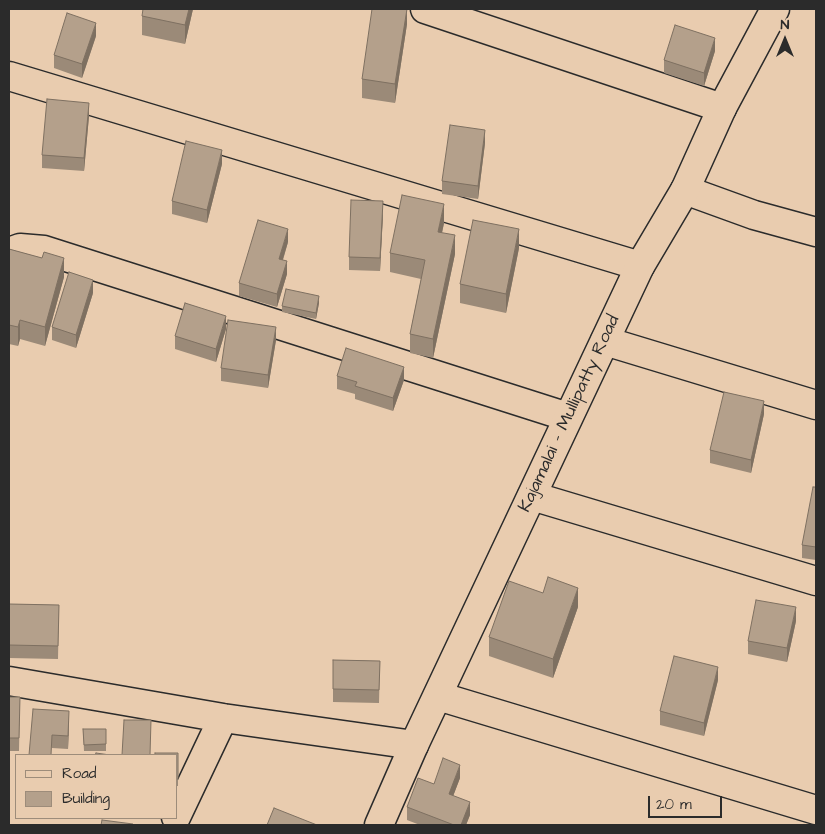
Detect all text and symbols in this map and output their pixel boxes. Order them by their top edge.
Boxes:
north arrow [760,15,810,65]
text: N [781,15,789,35]
street label: Kajamalai - Mullipatty Road [515,312,625,516]
legend [15,754,178,819]
text: Road [62,763,96,784]
scale bar [650,786,724,818]
text: Building [62,788,110,809]
text: 20 m [656,794,692,815]

